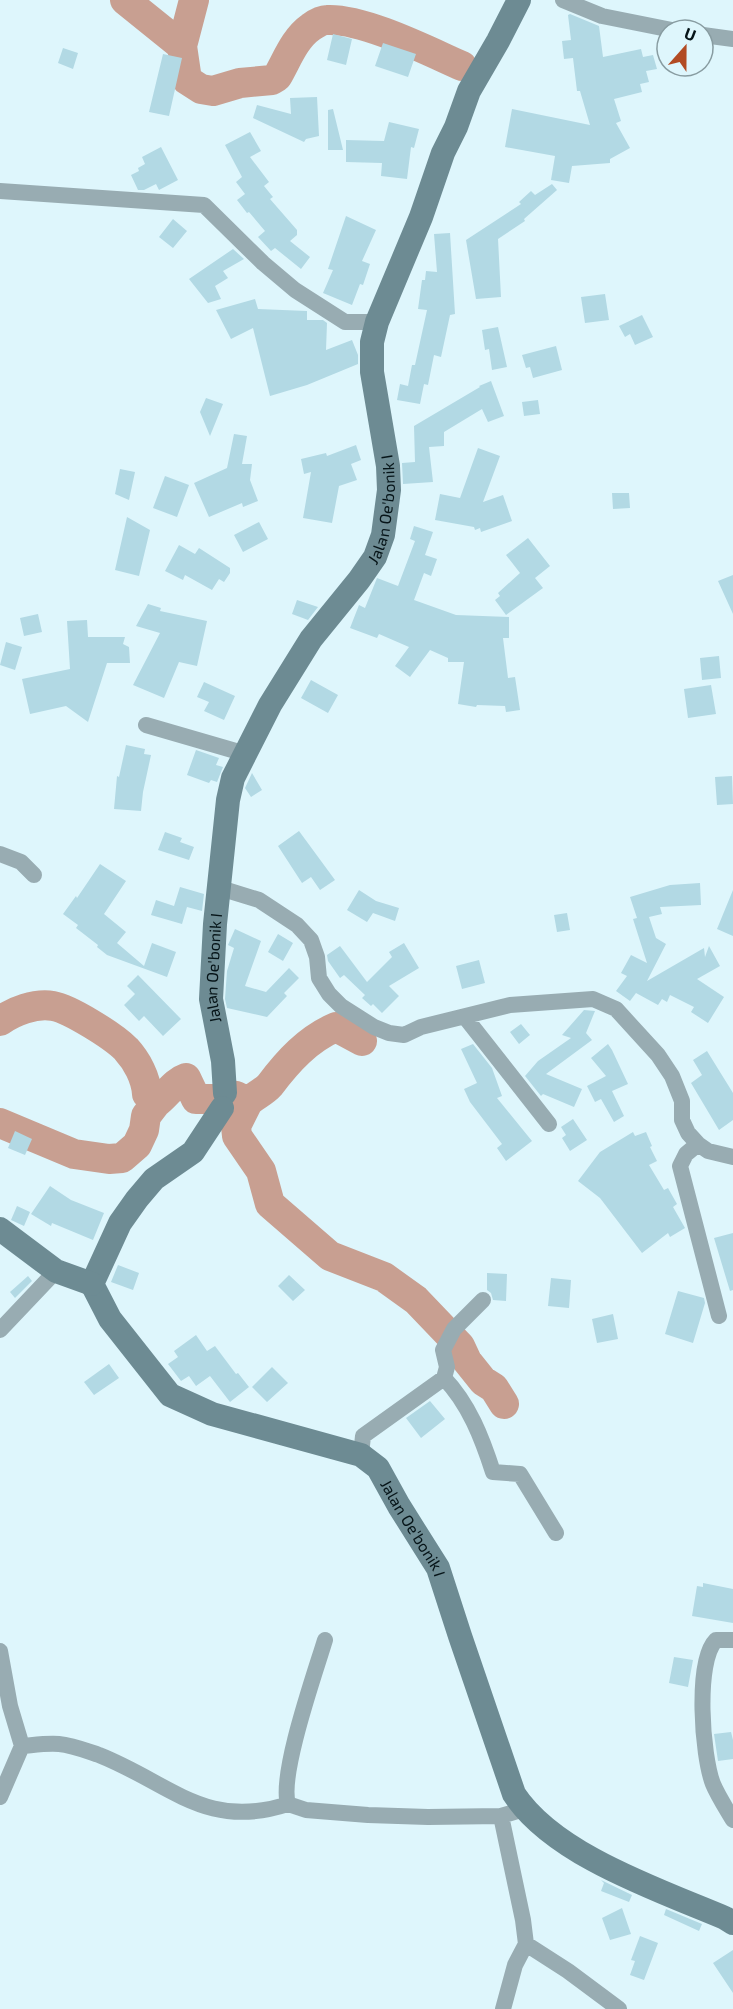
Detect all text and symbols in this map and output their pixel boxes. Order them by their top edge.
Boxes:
north arrow [655,18,715,78]
text: U [682,23,699,44]
street label: Jalan Oe'bonik I [363,453,398,567]
street label: Jalan Oe'bonik I [201,912,225,1025]
street label: Jalan Oe'bonik I [377,1476,450,1579]

